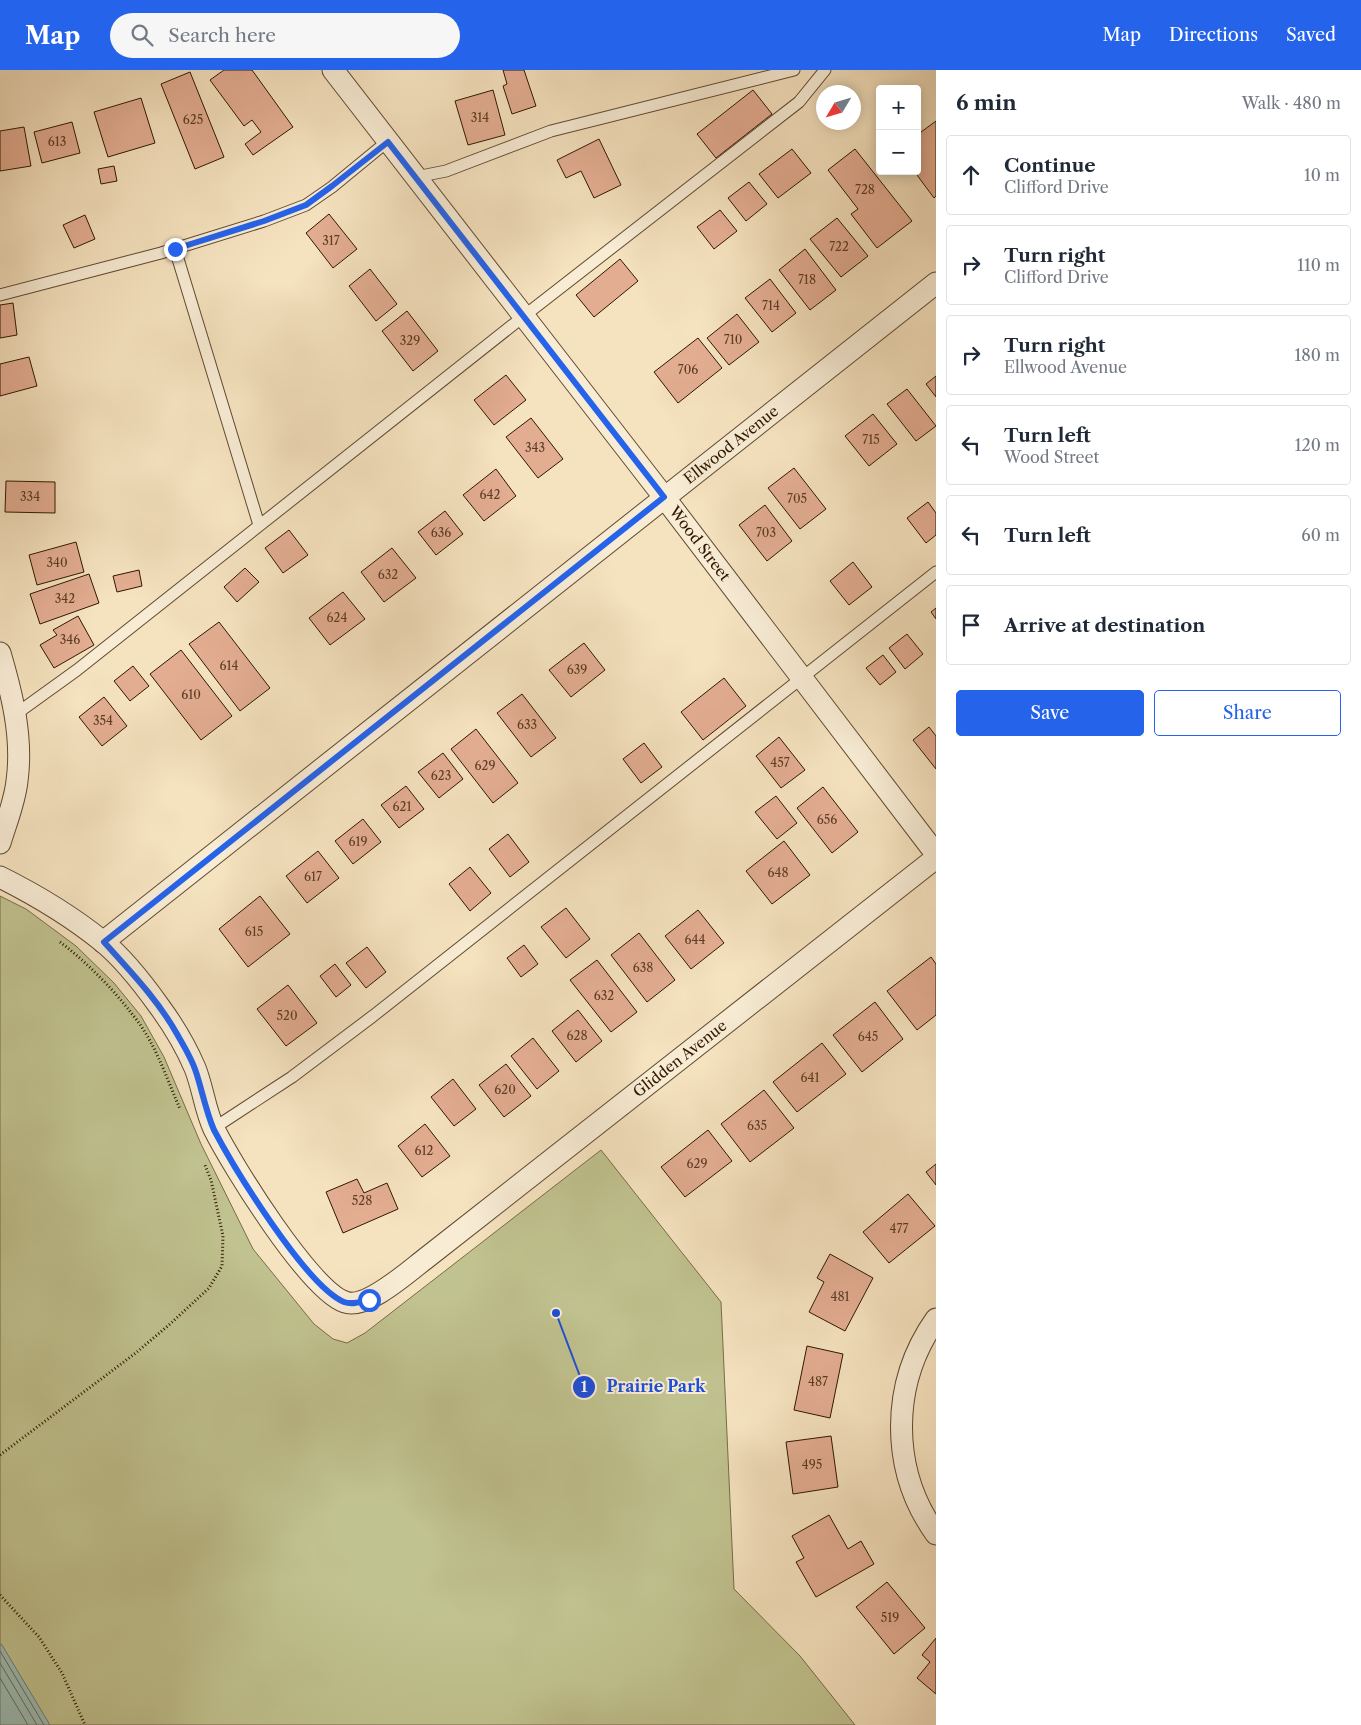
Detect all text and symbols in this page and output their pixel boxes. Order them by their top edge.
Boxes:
search box [110,13,460,58]
text: Map [25,21,80,50]
icon: search [128,21,156,49]
text: Search here [168,24,276,47]
text: Map [1102,24,1141,46]
text: Directions [1169,24,1258,46]
text: Saved [1286,24,1336,46]
north arrow [816,85,861,130]
map controls [876,85,921,175]
button: + [876,85,921,130]
text: 6 min [956,90,1017,115]
text: Walk · 480 m [1242,93,1341,113]
house number: 314 [471,110,489,125]
house number: 625 [183,112,203,127]
button: − [876,130,921,175]
house number: 613 [48,134,66,149]
text: Continue [1004,154,1096,177]
icon: ahead [957,161,985,189]
text: 10 m [1304,165,1340,185]
text: Clifford Drive [1004,177,1109,197]
house number: 728 [855,182,875,197]
house number: 317 [322,233,340,248]
route end [164,238,187,261]
house number: 722 [829,239,849,254]
text: Turn right [1004,244,1105,267]
icon: right [957,251,985,279]
text: 110 m [1297,255,1340,275]
text: Clifford Drive [1004,267,1109,287]
house number: 718 [798,272,816,287]
house number: 714 [762,298,780,313]
house number: 710 [724,332,742,347]
house number: 329 [400,333,420,348]
text: Turn right [1004,334,1105,357]
icon: right [957,341,985,369]
text: 180 m [1294,345,1340,365]
text: Ellwood Avenue [1004,357,1127,377]
house number: 706 [678,362,698,377]
street label: Ellwood Avenue [680,401,782,488]
text: Turn left [1004,424,1091,447]
icon: left [957,431,985,459]
house number: 715 [862,432,880,447]
text: 120 m [1295,435,1340,455]
house number: 343 [525,440,545,455]
text: Wood Street [1004,447,1099,467]
house number: 642 [480,487,501,502]
house number: 334 [20,489,40,504]
house number: 705 [787,491,807,506]
street label: Wood Street [665,501,735,585]
icon: left [957,521,985,549]
text: Turn left [1004,524,1091,547]
house number: 636 [431,525,451,540]
house number: 703 [756,525,776,540]
text: 60 m [1301,525,1340,545]
house number: 340 [46,555,68,570]
house number: 632 [378,567,398,582]
house number: 342 [55,591,75,606]
house number: 624 [327,610,347,625]
icon: arrive [957,611,985,639]
text: Arrive at destination [1004,614,1205,637]
house number: 346 [60,632,80,647]
house number: 614 [219,658,239,673]
house number: 639 [567,662,587,677]
house number: 610 [181,687,201,702]
button: Save [956,690,1144,736]
button: Share [1154,690,1341,736]
house number: 354 [93,713,113,728]
house number: 633 [517,717,537,732]
house number: 457 [770,755,790,770]
house number: 629 [475,758,495,773]
house number: 623 [431,768,451,783]
house number: 621 [393,799,411,814]
house number: 656 [817,812,837,827]
house number: 619 [348,834,368,849]
house number: 648 [767,865,789,880]
house number: 617 [304,869,322,884]
house number: 615 [245,924,263,939]
house number: 644 [685,932,706,947]
house number: 638 [633,960,653,975]
house number: 632 [594,988,614,1003]
house number: 520 [276,1008,298,1023]
street label: Glidden Avenue [629,1016,730,1101]
house number: 628 [566,1028,588,1043]
house number: 645 [858,1029,878,1044]
house number: 641 [800,1070,820,1085]
house number: 620 [494,1082,516,1097]
house number: 635 [747,1118,767,1133]
house number: 612 [415,1143,434,1158]
house number: 629 [687,1156,707,1171]
house number: 528 [352,1193,372,1208]
house number: 477 [890,1221,908,1236]
route start [358,1289,381,1312]
house number: 481 [830,1289,850,1304]
callout: Prairie Park [572,1371,716,1402]
house number: 487 [808,1374,828,1389]
text: Prairie Park [607,1376,706,1396]
text: 1 [581,1377,588,1396]
house number: 495 [802,1457,822,1472]
house number: 519 [881,1610,899,1625]

